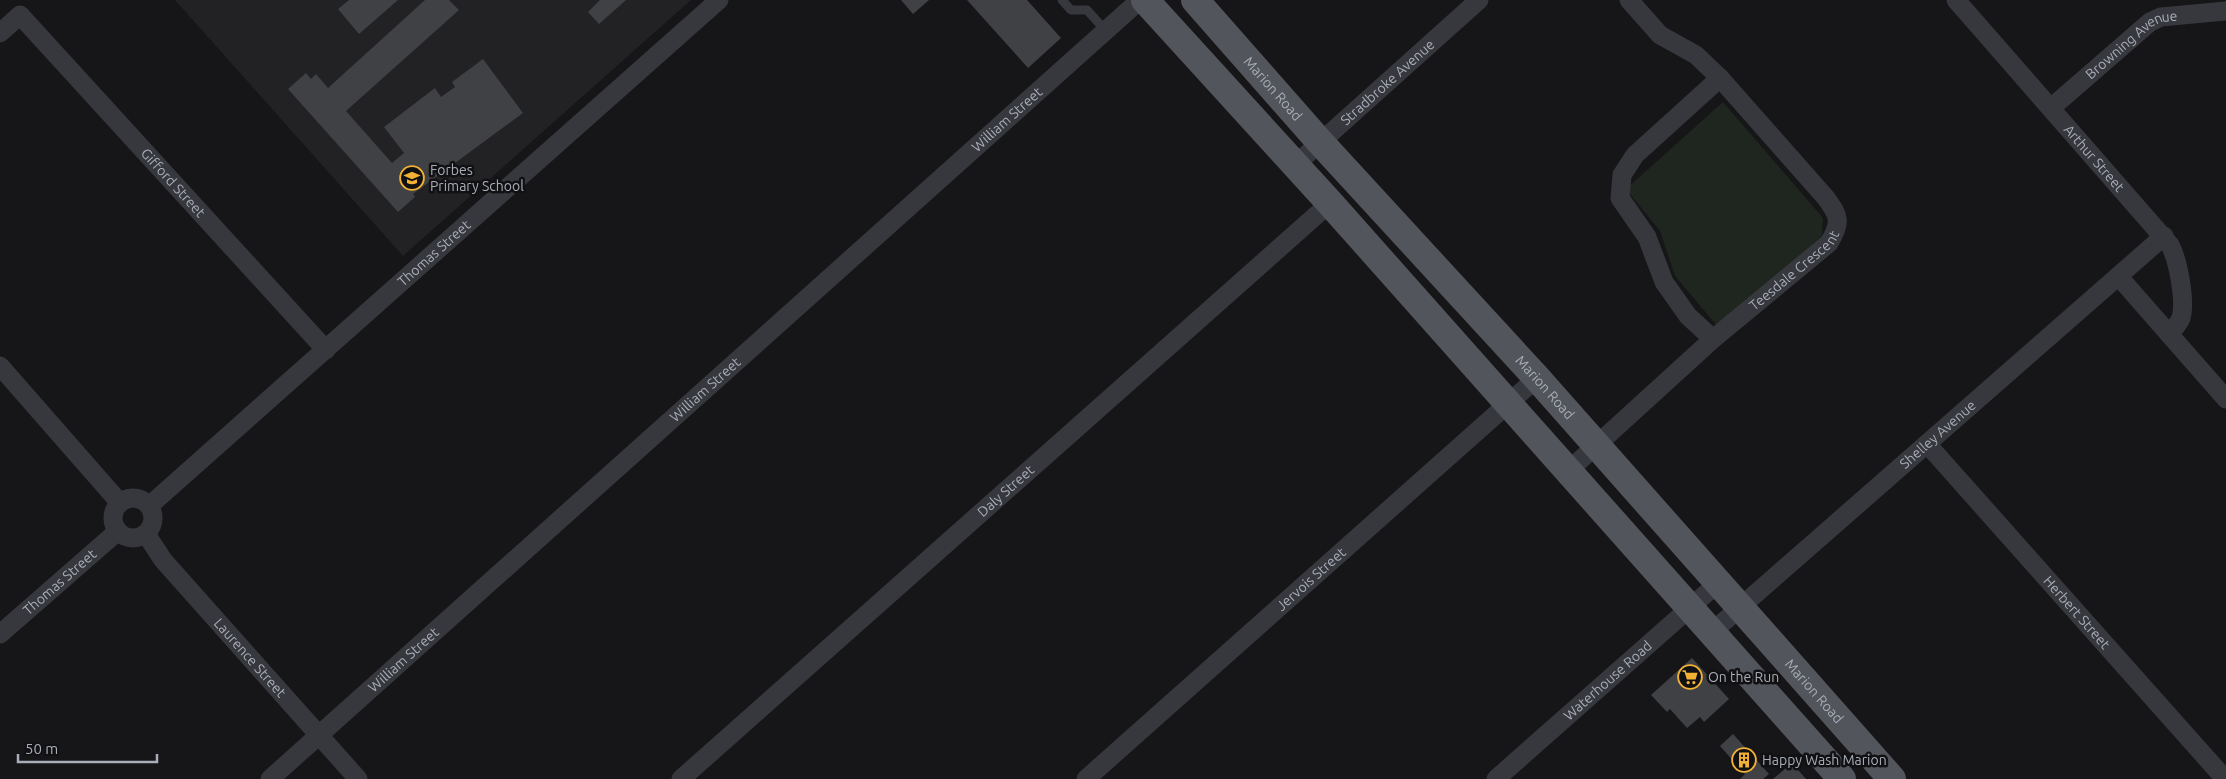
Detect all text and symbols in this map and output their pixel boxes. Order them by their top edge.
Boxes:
street label: Browning Avenue [2082,8,2178,82]
street label: Stradbroke Avenue [1337,36,1437,128]
street label: Marion Road [1241,53,1305,124]
street label: William Street [968,83,1046,155]
street label: Arthur Street [2061,121,2128,195]
street label: Gifford Street [138,145,209,221]
place label: Forbes Primary School [430,162,524,194]
school or university icon: Forbes Primary School [399,165,425,191]
street label: Thomas Street [394,216,474,289]
street label: Teesdale Crescent [1746,228,1843,314]
street label: Marion Road [1512,352,1578,422]
street label: William Street [667,353,744,425]
street label: Shelley Avenue [1897,397,1979,472]
street label: Daly Street [974,461,1037,520]
street label: Jervois Street [1273,544,1349,614]
street label: Thomas Street [20,546,100,618]
street label: Herbert Street [2040,573,2114,652]
street label: Laurence Street [211,615,290,701]
street label: William Street [365,624,442,695]
street label: Waterhouse Road [1560,637,1655,723]
street label: Marion Road [1782,656,1847,726]
supermarket icon: On the Run [1677,664,1703,690]
place label: On the Run [1708,669,1779,685]
scale bar [18,732,156,764]
text: 50 m [25,740,58,757]
building icon: Happy Wash Marion [1731,747,1757,773]
place label: Happy Wash Marion [1762,752,1887,768]

